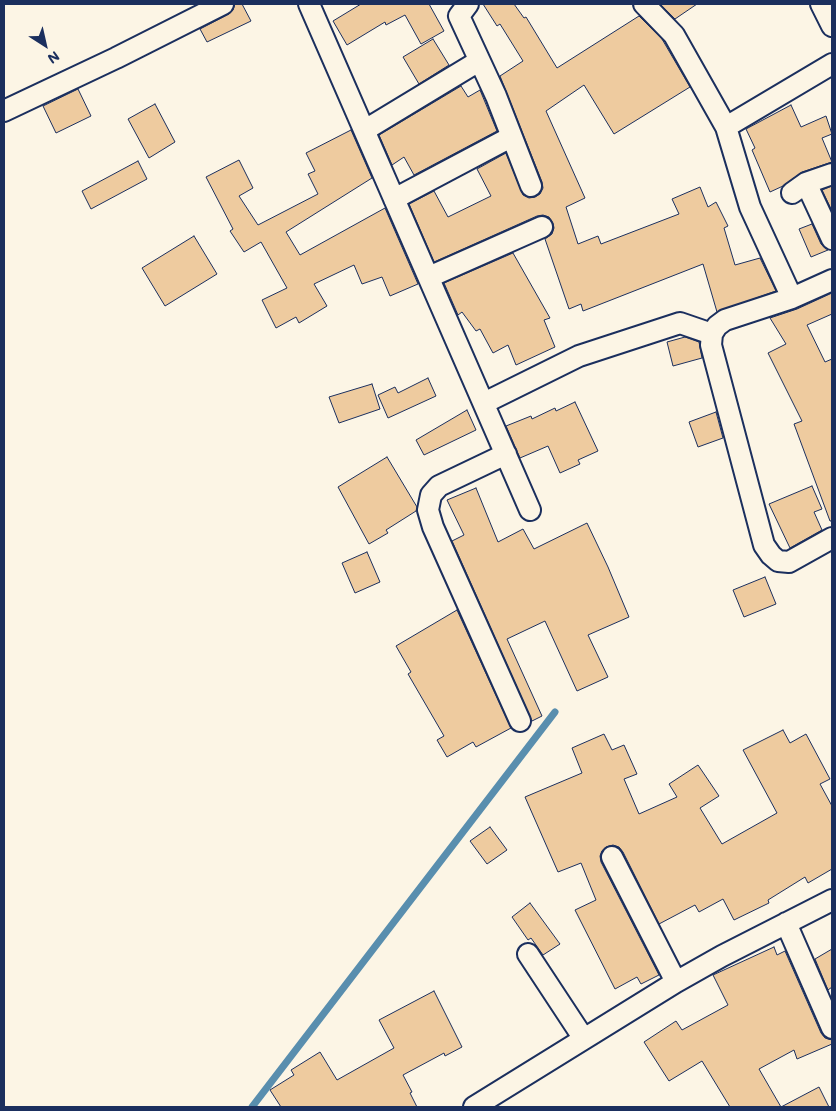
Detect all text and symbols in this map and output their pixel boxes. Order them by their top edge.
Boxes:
north arrow [20,20,70,70]
text: N [44,47,64,69]

